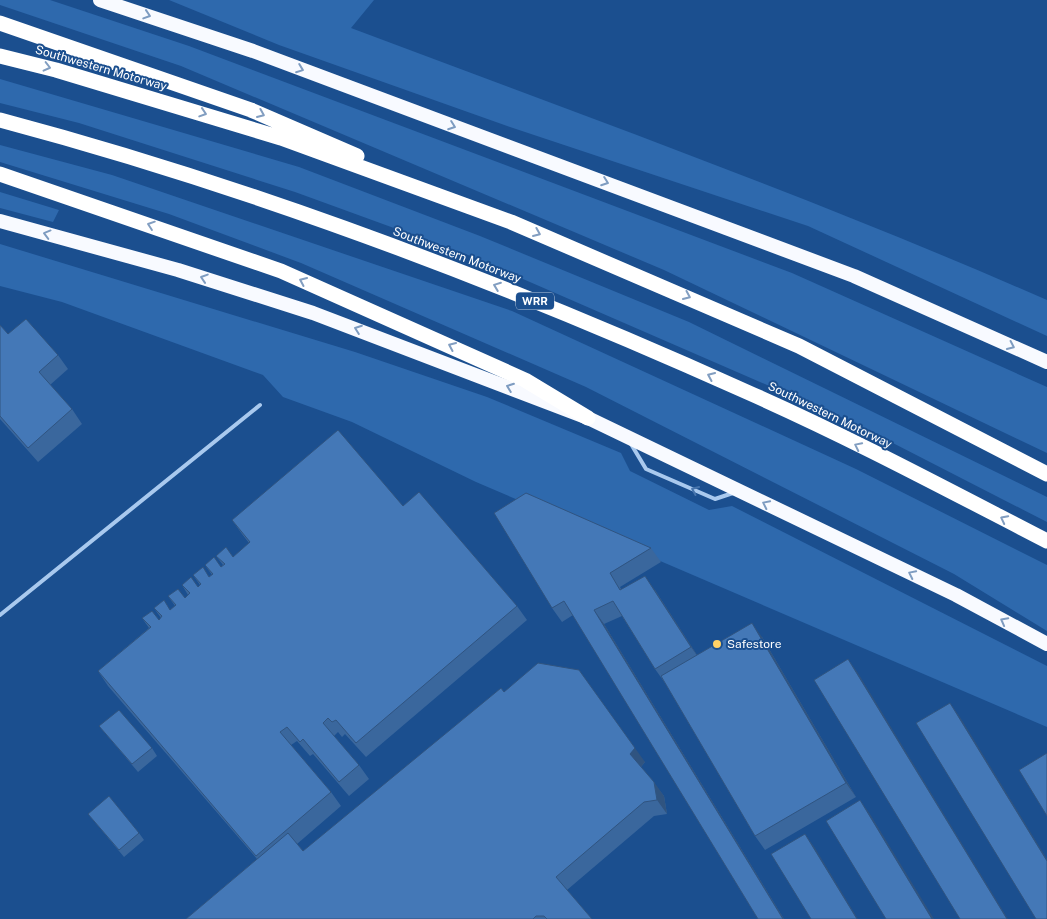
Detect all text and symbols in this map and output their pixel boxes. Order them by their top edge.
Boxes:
one-way arrow [142,9,151,19]
street label: Southwestern Motorway [34,42,169,94]
one-way arrow [43,62,51,72]
one-way arrow [295,63,304,73]
one-way arrow [199,108,207,118]
one-way arrow [256,108,265,119]
one-way arrow [447,120,456,130]
one-way arrow [600,176,608,186]
one-way arrow [147,221,155,231]
street label: Southwestern Motorway [391,224,524,286]
one-way arrow [532,226,541,237]
one-way arrow [43,229,52,240]
one-way arrow [200,274,208,284]
one-way arrow [299,276,308,287]
one-way arrow [493,282,502,293]
one-way arrow [682,290,691,301]
road number: WRR [516,292,554,310]
one-way arrow [354,325,363,335]
one-way arrow [1006,340,1015,351]
one-way arrow [448,342,457,353]
one-way arrow [707,372,716,383]
street label: Southwestern Motorway [766,379,895,451]
one-way arrow [506,383,515,394]
one-way arrow [855,442,864,452]
one-way arrow [691,486,700,497]
one-way arrow [762,499,771,510]
one-way arrow [1000,515,1009,525]
one-way arrow [909,570,918,580]
one-way arrow [1000,617,1009,627]
place label: Safestore [727,637,782,651]
marker: Safestore [711,638,723,650]

